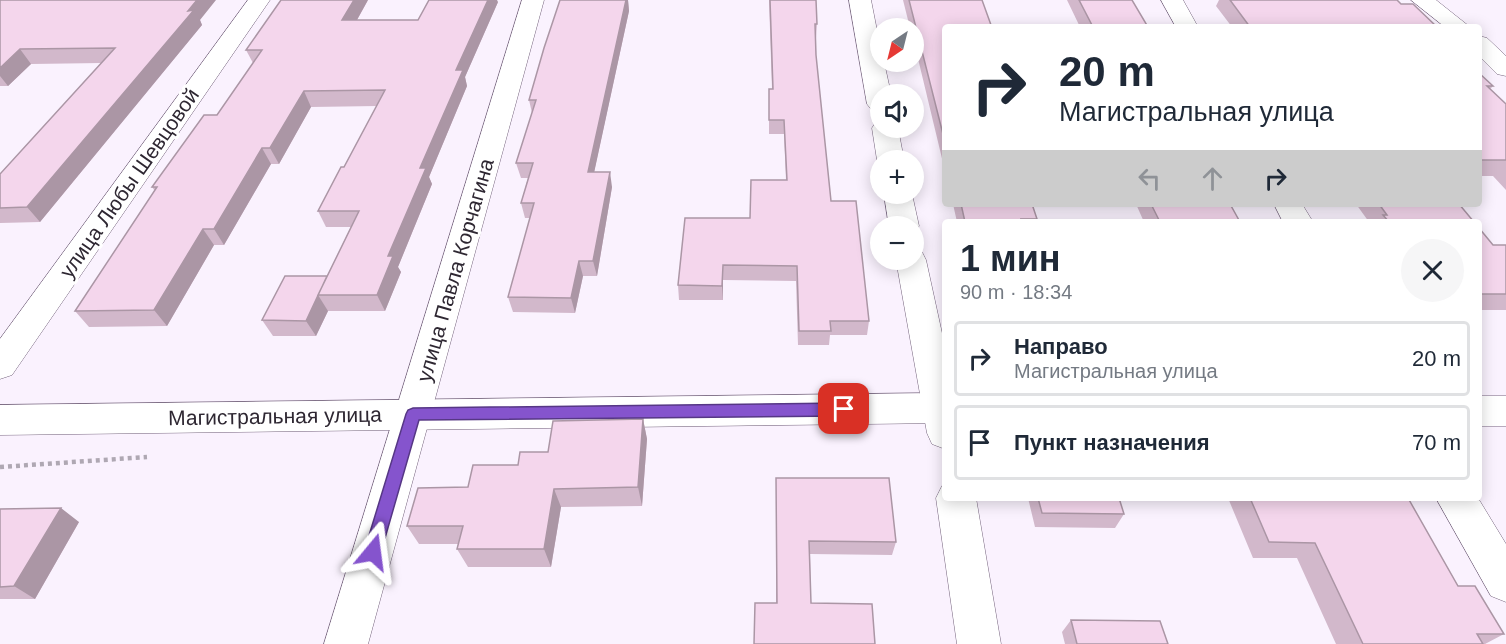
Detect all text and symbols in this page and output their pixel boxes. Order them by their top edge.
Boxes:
north arrow [870,18,924,72]
map controls [870,18,924,270]
icon: right [960,48,1038,126]
text: 20 m [1059,48,1155,95]
street label: улица Любы Шевцовой [55,84,203,282]
button: sound [870,84,924,138]
text: Магистральная улица [1059,97,1334,127]
button: + [870,150,924,204]
street label: улица Павла Корчагина [412,155,498,384]
icon: left [1133,162,1166,195]
icon: ahead [1196,162,1229,195]
icon: right [1259,162,1292,195]
button: − [870,216,924,270]
text: 1 мин [960,238,1061,279]
button: close [1401,239,1464,302]
text: 90 m · 18:34 [960,281,1072,303]
text: Направо [1014,334,1108,359]
icon: right [963,342,996,375]
text: 20 m [1412,346,1461,371]
text: Магистральная улица [1014,360,1218,382]
pin [818,383,869,434]
icon: arrive [827,392,860,425]
street label: Магистральная улица [168,403,382,429]
icon: arrive [963,426,996,459]
text: Пункт назначения [1014,430,1210,455]
text: 70 m [1412,430,1461,455]
position arrow [341,520,405,584]

